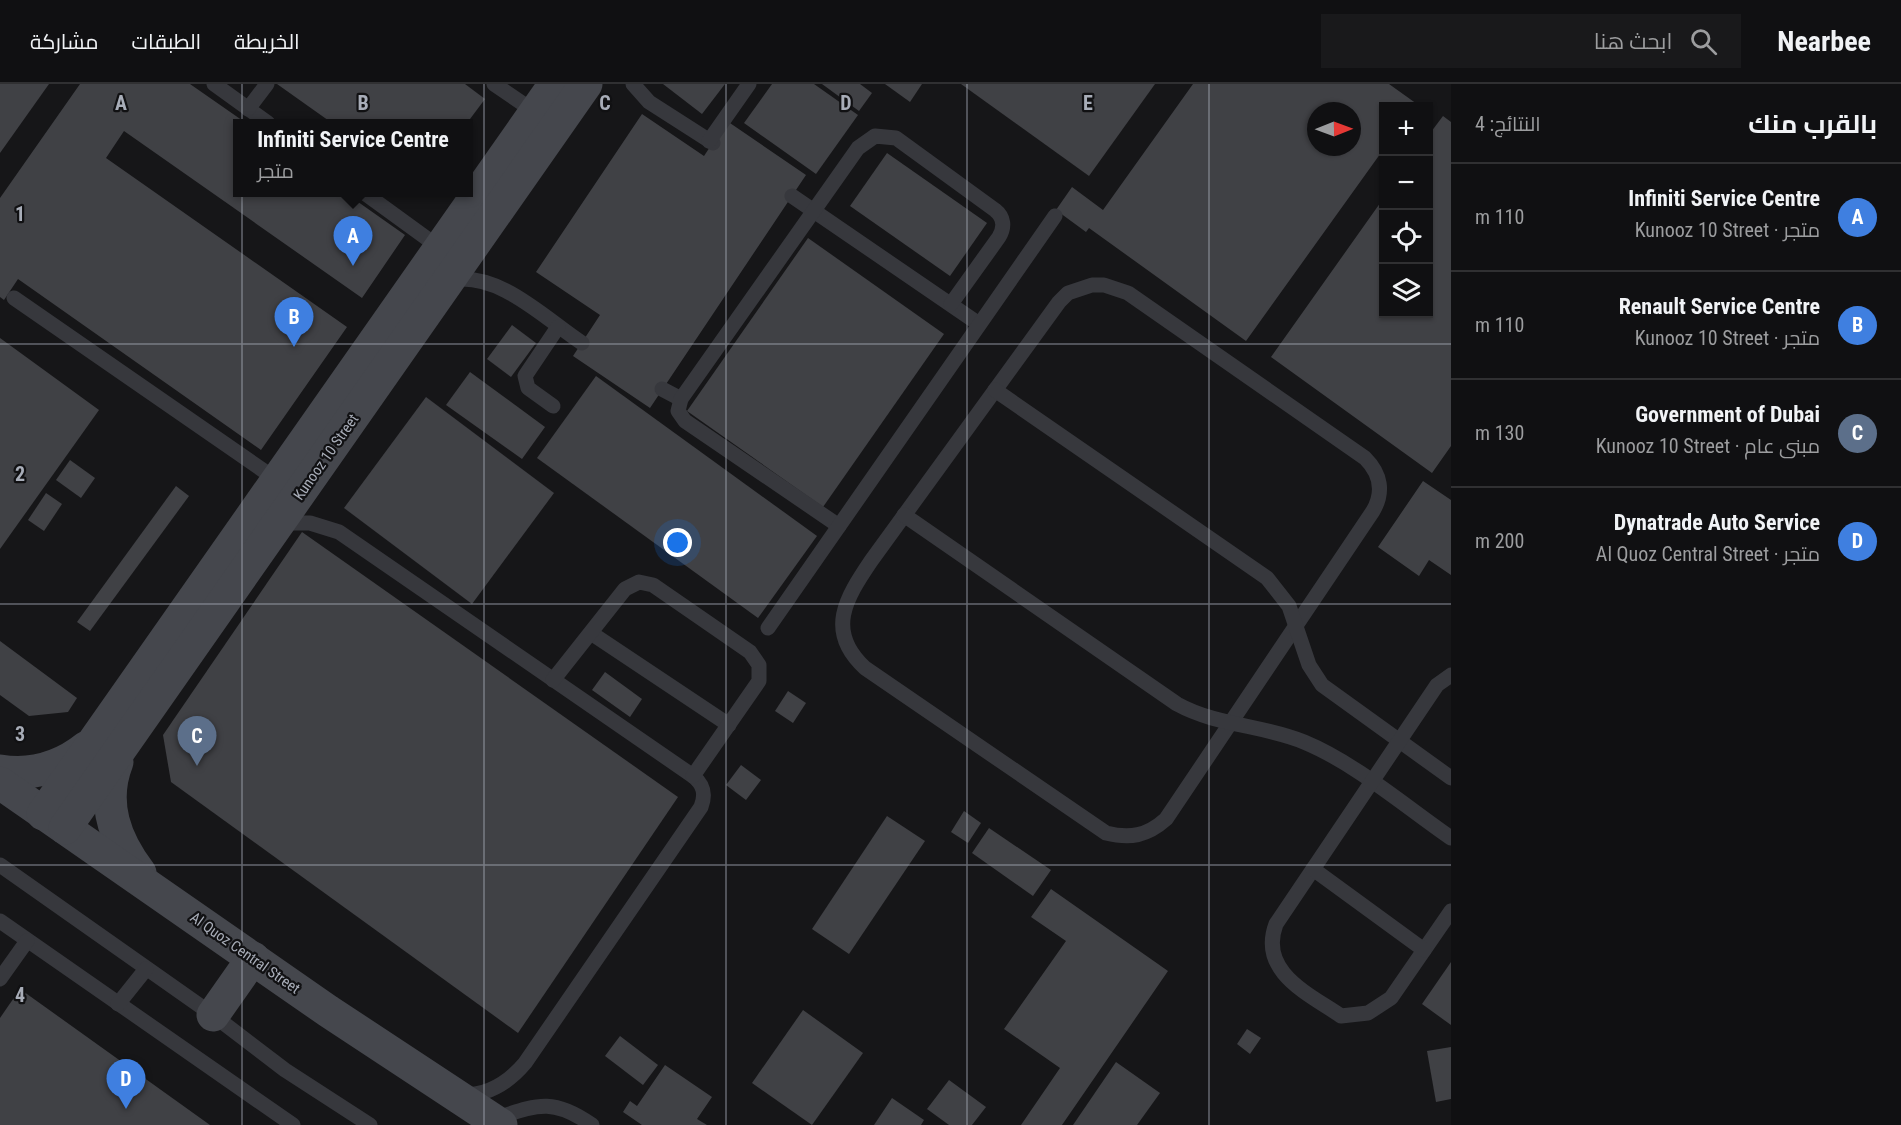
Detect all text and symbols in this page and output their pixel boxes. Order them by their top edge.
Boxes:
search box [1321,14,1741,68]
icon: search [1687,25,1720,58]
text: Nearbee [1777,25,1871,58]
text: ابحث هنا [1594,29,1672,54]
text: مشاركة [30,30,99,54]
text: الطبقات [132,30,201,54]
text: الخريطة [234,30,300,54]
text: A [115,91,127,115]
text: B [357,91,369,115]
text: C [599,91,611,115]
text: D [840,91,852,115]
text: E [1083,91,1093,115]
north arrow [1307,102,1361,156]
map controls [1379,102,1433,318]
button: + [1379,102,1433,156]
text: بالقرب منك [1748,109,1877,139]
text: النتائج: 4 [1475,112,1541,136]
popup [233,119,473,197]
text: Infiniti Service Centre [257,127,449,152]
button: − [1379,156,1433,210]
text: متجر [257,159,294,183]
text: Infiniti Service Centre [1628,186,1820,211]
text: 1 [15,202,25,226]
text: 110 m [1475,205,1524,229]
text: A [1852,205,1863,229]
button: locate [1379,210,1433,264]
pin: A [334,216,372,266]
text: متجر · Kunooz 10 Street [1635,218,1820,242]
button: layers [1379,264,1433,318]
text: Renault Service Centre [1619,294,1820,319]
pin: B [274,298,314,347]
text: 110 m [1475,313,1524,337]
text: B [1852,313,1863,337]
text: متجر · Kunooz 10 Street [1635,326,1820,350]
text: Government of Dubai [1635,402,1820,427]
street label: Kunooz 10 Street [290,411,362,503]
text: 130 m [1475,421,1524,445]
text: C [1852,421,1863,445]
text: مبنى عام · Kunooz 10 Street [1596,434,1820,458]
text: 2 [15,462,25,486]
text: Dynatrade Auto Service [1614,510,1820,535]
your location [663,528,692,557]
text: 200 m [1475,529,1524,553]
text: D [1852,529,1863,553]
text: متجر · Al Quoz Central Street [1596,542,1820,566]
pin: C [178,716,216,766]
text: 3 [15,722,25,746]
street label: Al Quoz Central Street [187,908,303,998]
text: 4 [15,983,25,1007]
pin: D [106,1060,146,1109]

